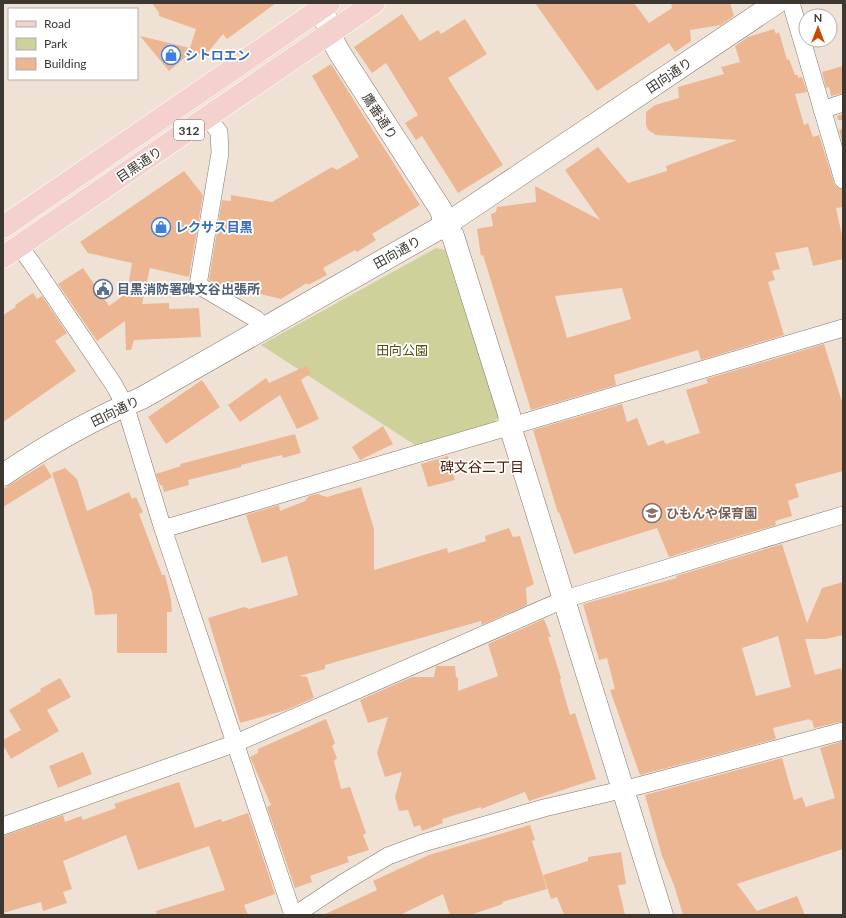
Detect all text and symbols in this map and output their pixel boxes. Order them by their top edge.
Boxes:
legend [8,8,138,80]
north arrow [798,8,838,48]
text: N [814,11,822,24]
text: Road [44,16,71,31]
text: Park [44,36,68,51]
shop icon: シトロエン [160,44,182,66]
place label: シトロエン [185,47,250,63]
street label: 田向通り [643,54,695,96]
text: Building [44,56,87,71]
street label: 鷹番通り [359,90,401,142]
road number: 312 [174,120,204,140]
street label: 目黒通り [113,143,165,185]
shop icon: レクサス目黒 [150,216,172,238]
place label: レクサス目黒 [175,219,253,235]
street label: 田向通り [370,232,424,272]
public building icon: 目黒消防署碑文谷出張所 [92,278,114,300]
place label: 目黒消防署碑文谷出張所 [117,281,260,297]
park label: 田向公園 [376,342,428,358]
street label: 田向通り [88,392,142,430]
district label: 碑文谷二丁目 [440,458,524,475]
school or university icon: ひもんや保育園 [641,502,663,524]
place label: ひもんや保育園 [666,505,757,521]

